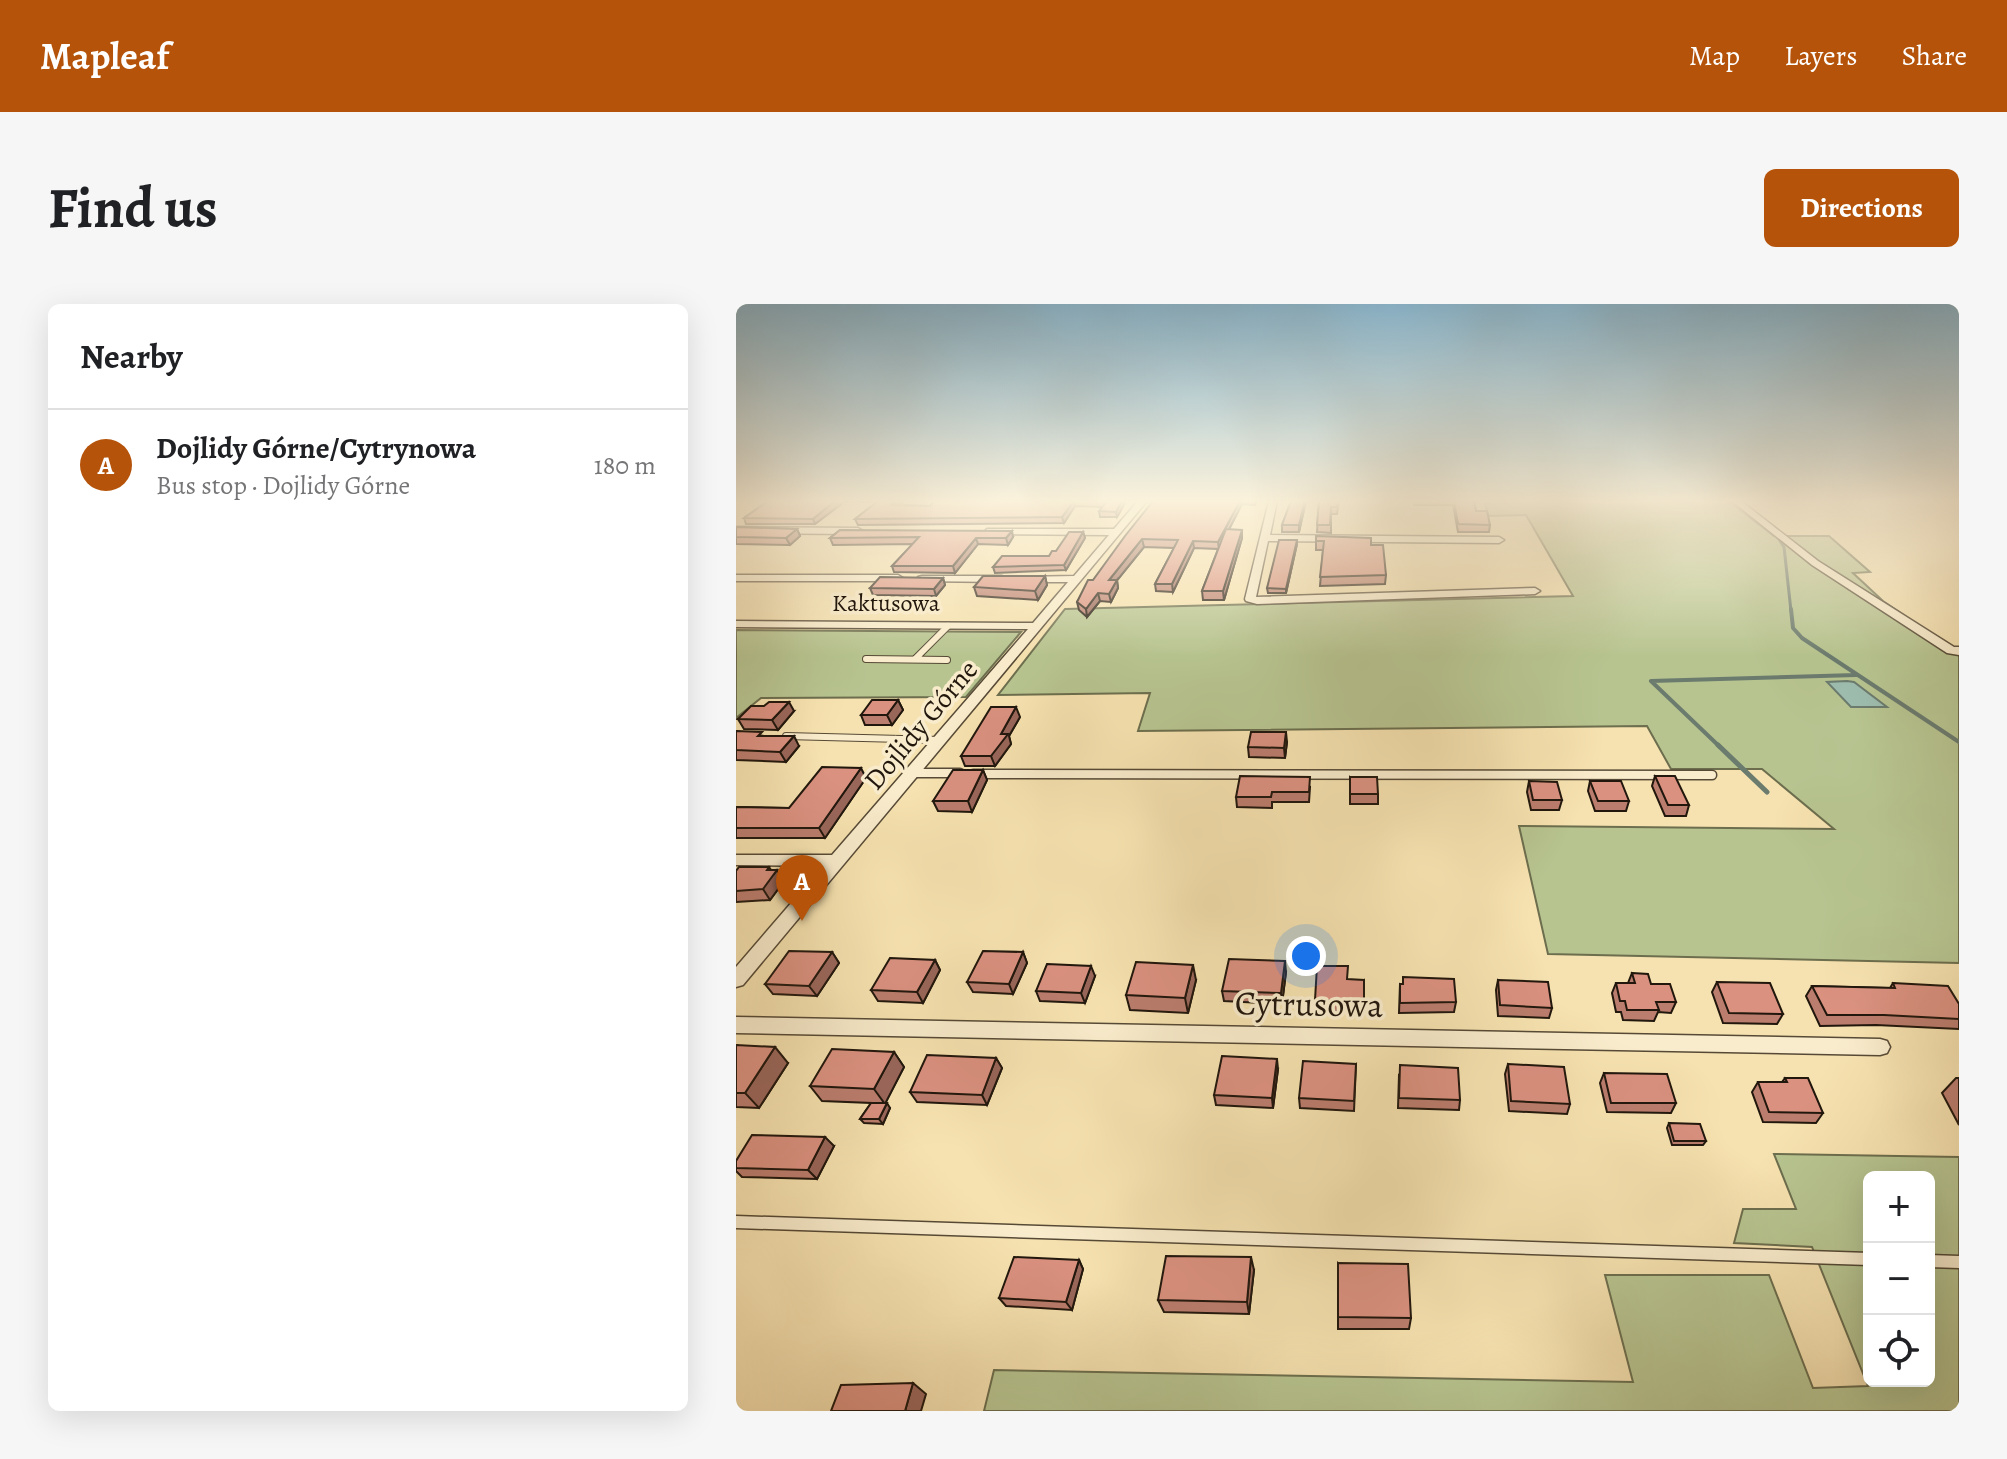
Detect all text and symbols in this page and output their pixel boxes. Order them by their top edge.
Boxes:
text: Mapleaf [40,30,169,82]
text: Map [1689,37,1740,75]
text: Layers [1784,37,1857,75]
text: Share [1901,37,1967,75]
button: Directions [1764,169,1959,247]
text: Find us [48,170,218,246]
text: Nearby [80,333,183,380]
text: Dojlidy Górne/Cytrynowa [156,428,476,468]
text: A [98,448,114,483]
text: 180 m [594,448,656,483]
text: Bus stop · Dojlidy Górne [156,468,410,503]
street label: Kaktusowa [832,587,941,619]
street label: Dojlidy Górne [855,652,987,798]
pin: A [776,855,828,921]
your location [1286,936,1326,976]
street label: Cytrusowa [1235,979,1384,1029]
map controls [1863,1171,1935,1387]
button: + [1863,1171,1935,1243]
button: − [1863,1243,1935,1315]
button: locate [1863,1315,1935,1387]

